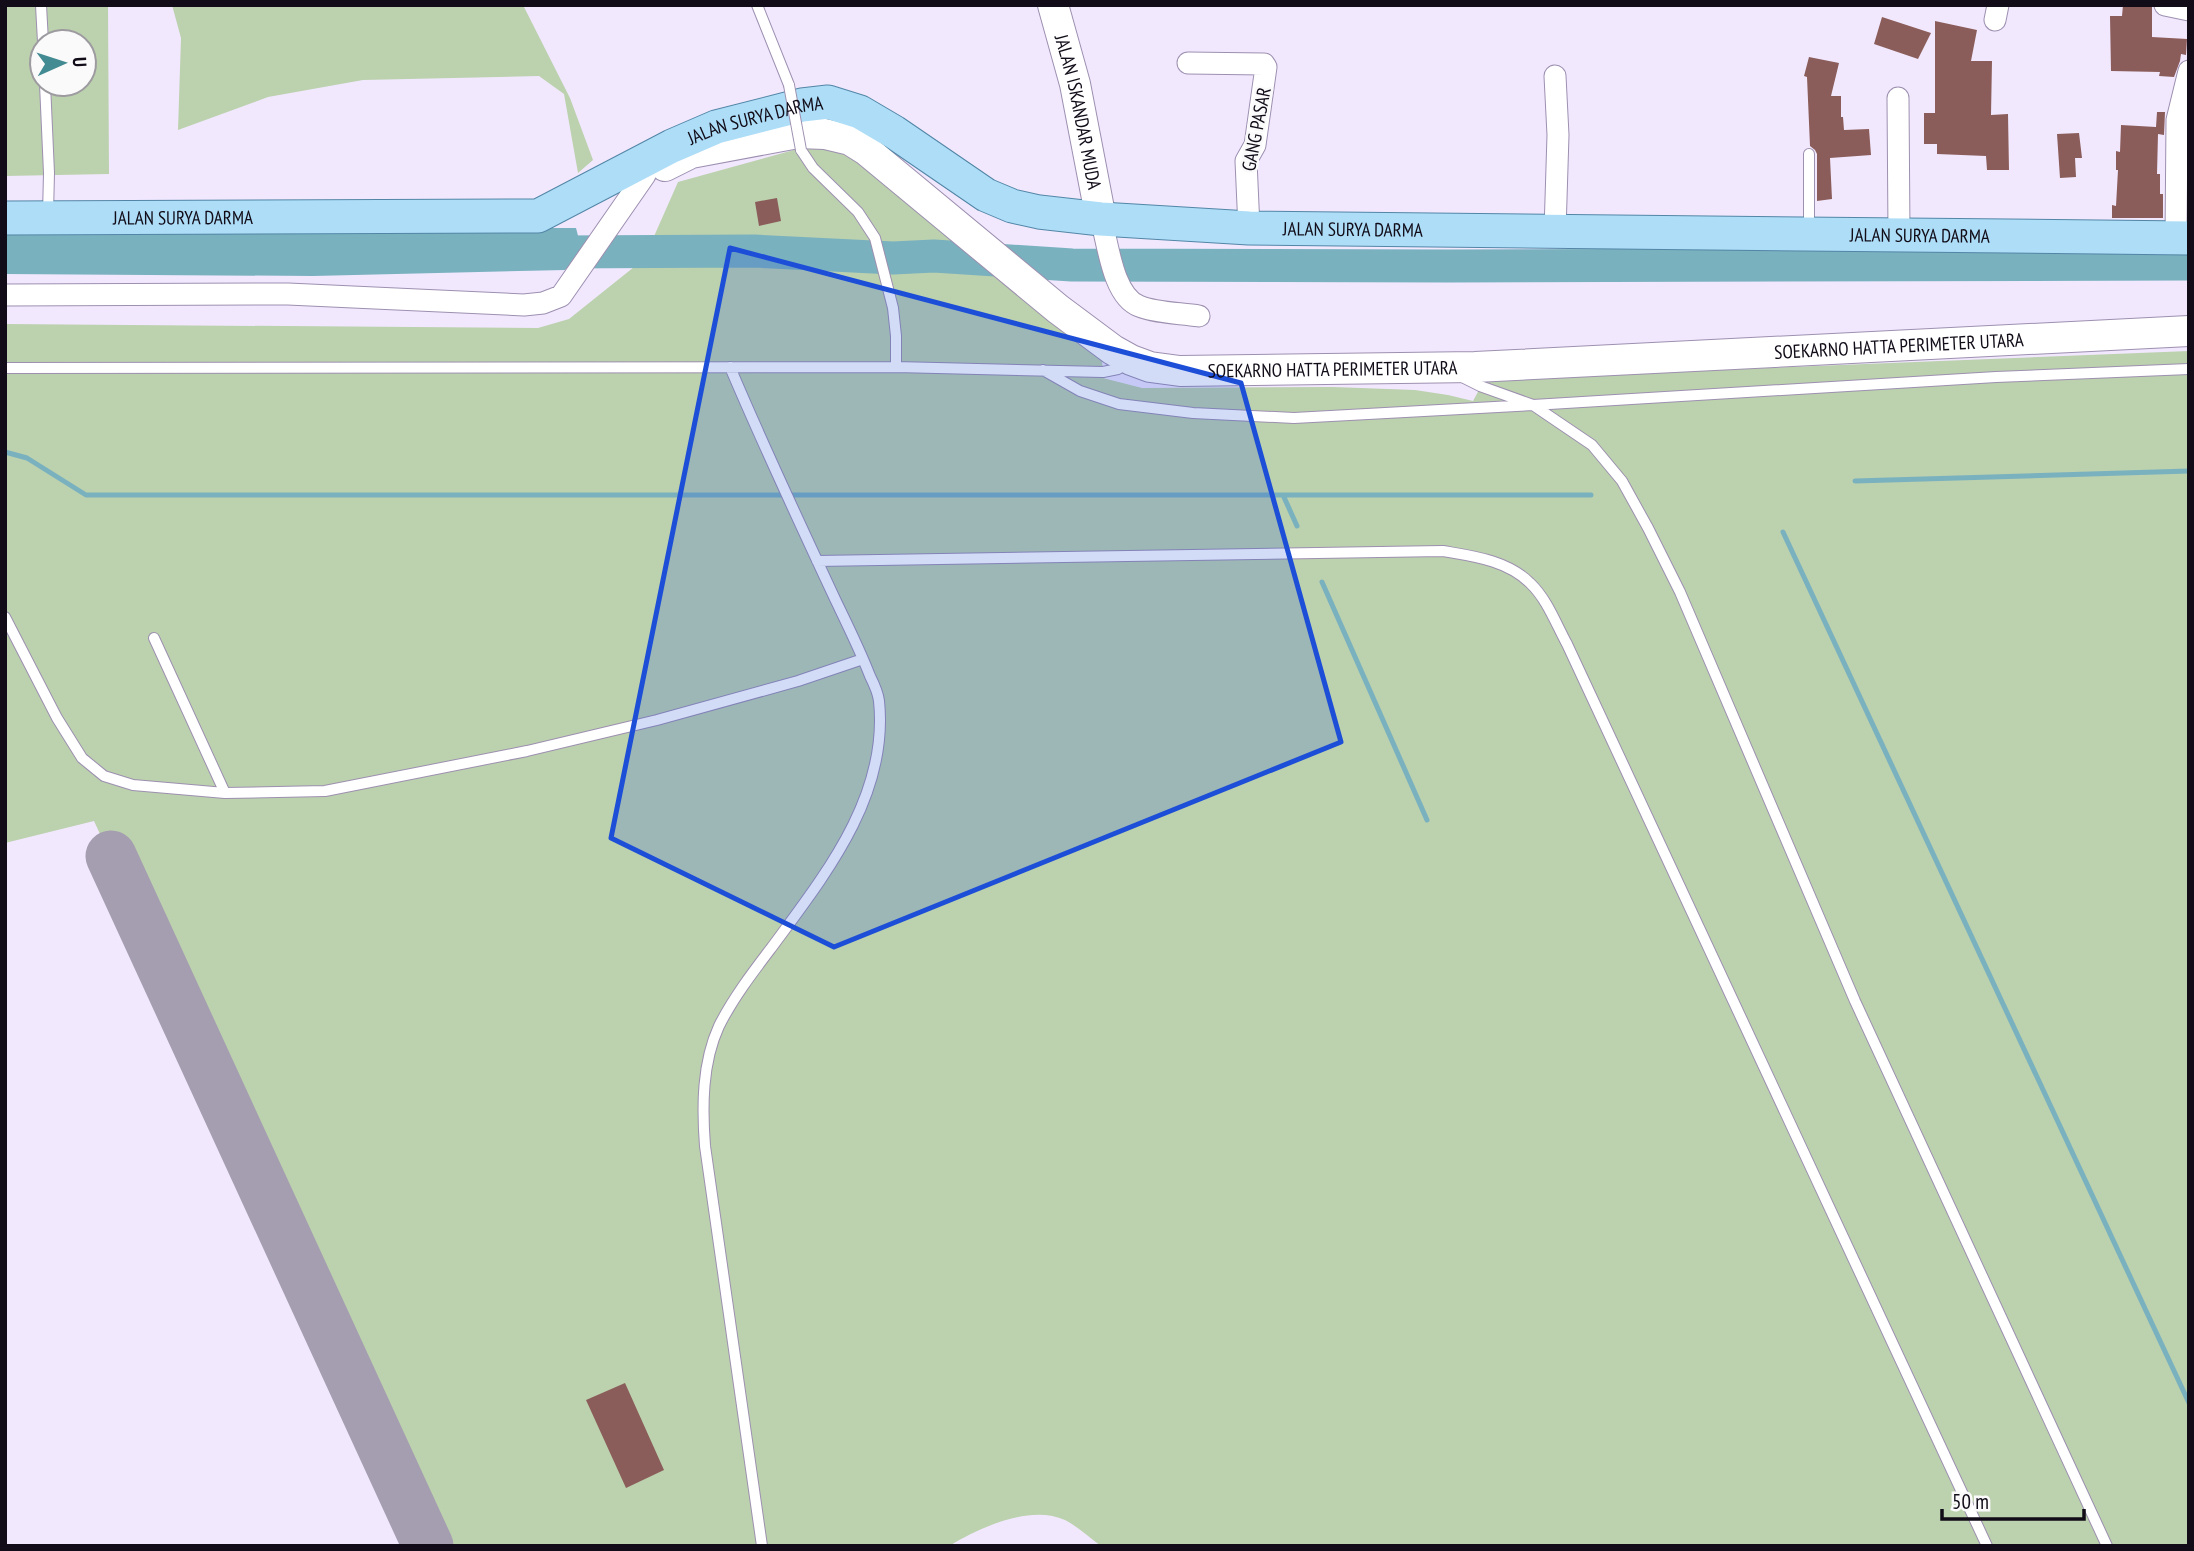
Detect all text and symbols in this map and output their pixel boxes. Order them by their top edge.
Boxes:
north arrow [28,28,98,98]
street label: JALAN ISKANDAR MUDA [1049,31,1107,191]
text: U [68,57,92,68]
street label: GANG PASAR [1236,85,1276,173]
street label: JALAN SURYA DARMA [683,91,824,150]
street label: JALAN SURYA DARMA [112,205,253,230]
street label: JALAN SURYA DARMA [1282,216,1423,242]
street label: JALAN SURYA DARMA [1849,222,1990,248]
street label: SOEKARNO HATTA PERIMETER UTARA [1774,327,2024,364]
street label: SOEKARNO HATTA PERIMETER UTARA [1207,355,1458,383]
scale bar [1942,1478,2084,1522]
text: 50 m [1952,1488,1989,1515]

